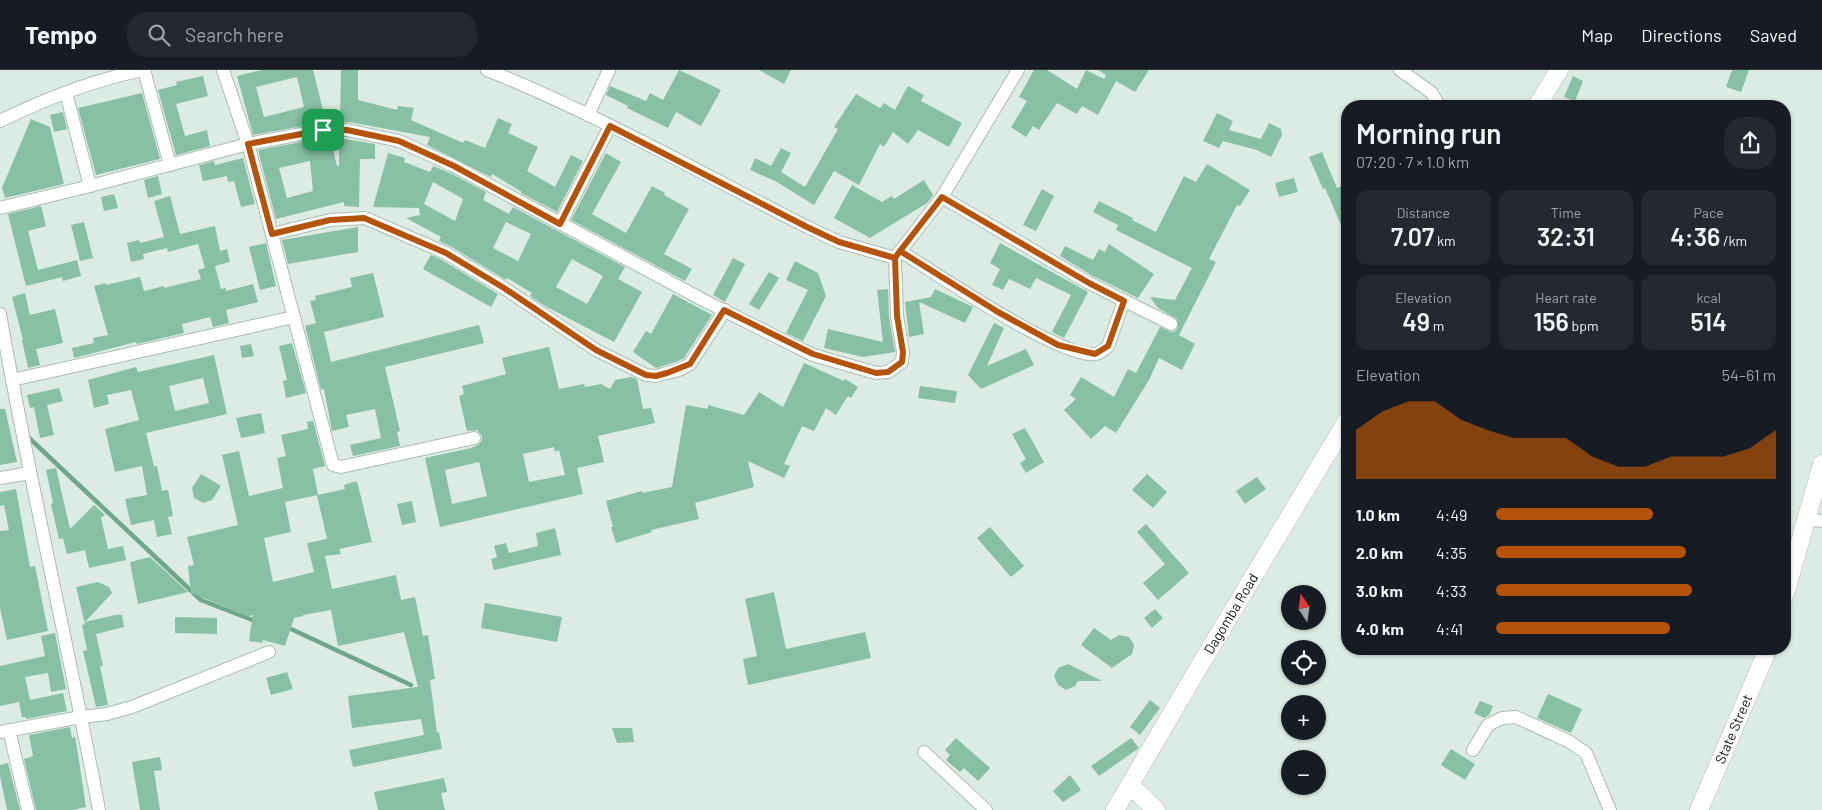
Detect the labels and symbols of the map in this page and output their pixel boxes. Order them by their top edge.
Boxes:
pin [302,109,344,151]
street label: Dagomba Road [1200,570,1261,657]
north arrow [1281,585,1326,630]
street label: State Street [1711,692,1756,766]

